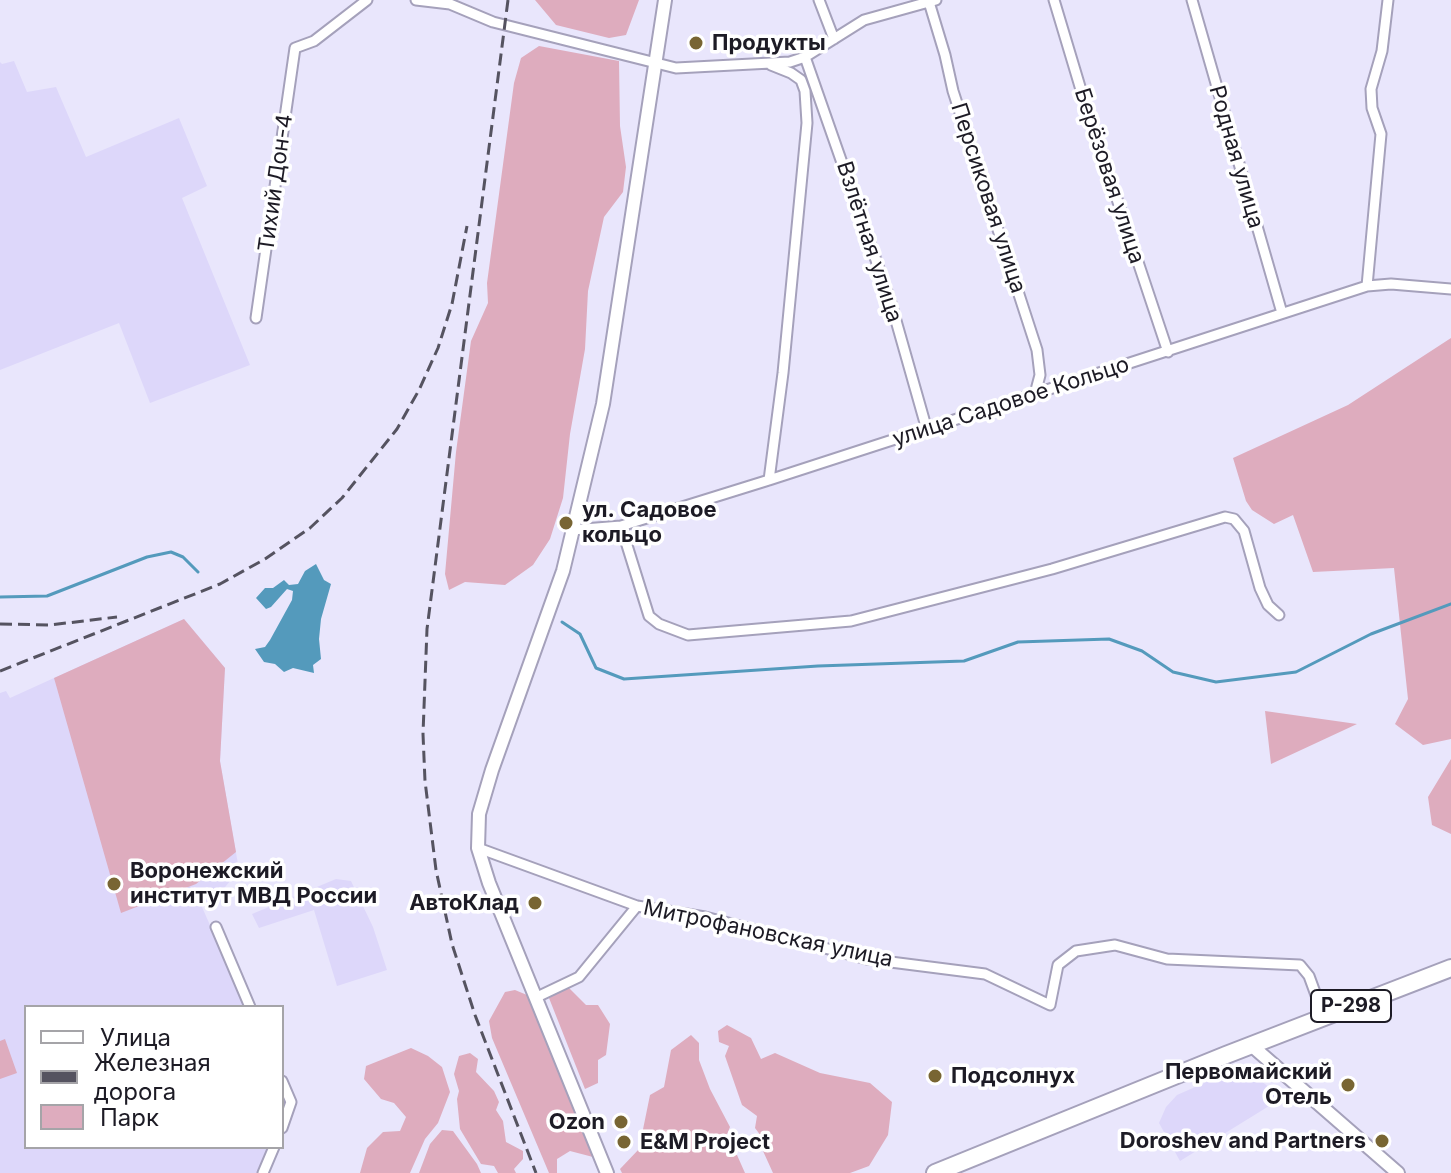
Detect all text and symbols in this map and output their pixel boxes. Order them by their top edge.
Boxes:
place label: Продукты [712,30,826,56]
marker: Продукты [687,34,705,52]
street label: Родная улица [1203,83,1269,231]
street label: Берёзовая улица [1068,85,1150,267]
street label: Персиковая улица [945,100,1031,296]
street label: Тихий Дон-4 [253,112,299,254]
street label: Взлётная улица [831,158,907,326]
street label: улица Садовое Кольцо [889,351,1133,453]
place label: ул. Садовое кольцо [582,497,717,548]
marker: ул. Садовое кольцо [557,514,575,532]
place label: Воронежский институт МВД России [130,858,377,910]
marker: Воронежский институт МВД России [105,875,123,893]
place label: АвтоКлад [409,890,519,916]
marker: АвтоКлад [526,894,544,912]
street label: Митрофановская улица [641,895,895,973]
road number: Р-298 [1311,990,1391,1022]
legend [24,1005,284,1149]
text: Улица [100,1023,171,1052]
text: Железная дорога [94,1048,211,1106]
place label: Первомайский Отель [1165,1059,1332,1110]
place label: Подсолнух [951,1063,1075,1089]
marker: Подсолнух [926,1067,944,1085]
marker: Первомайский Отель [1339,1076,1357,1094]
text: Парк [100,1103,159,1132]
place label: Ozon [549,1109,605,1135]
marker: Ozon [612,1113,630,1131]
place label: Doroshev and Partners [1120,1128,1366,1154]
place label: E&M Project [640,1129,770,1155]
marker: Doroshev and Partners [1373,1132,1391,1150]
marker: E&M Project [615,1133,633,1151]

